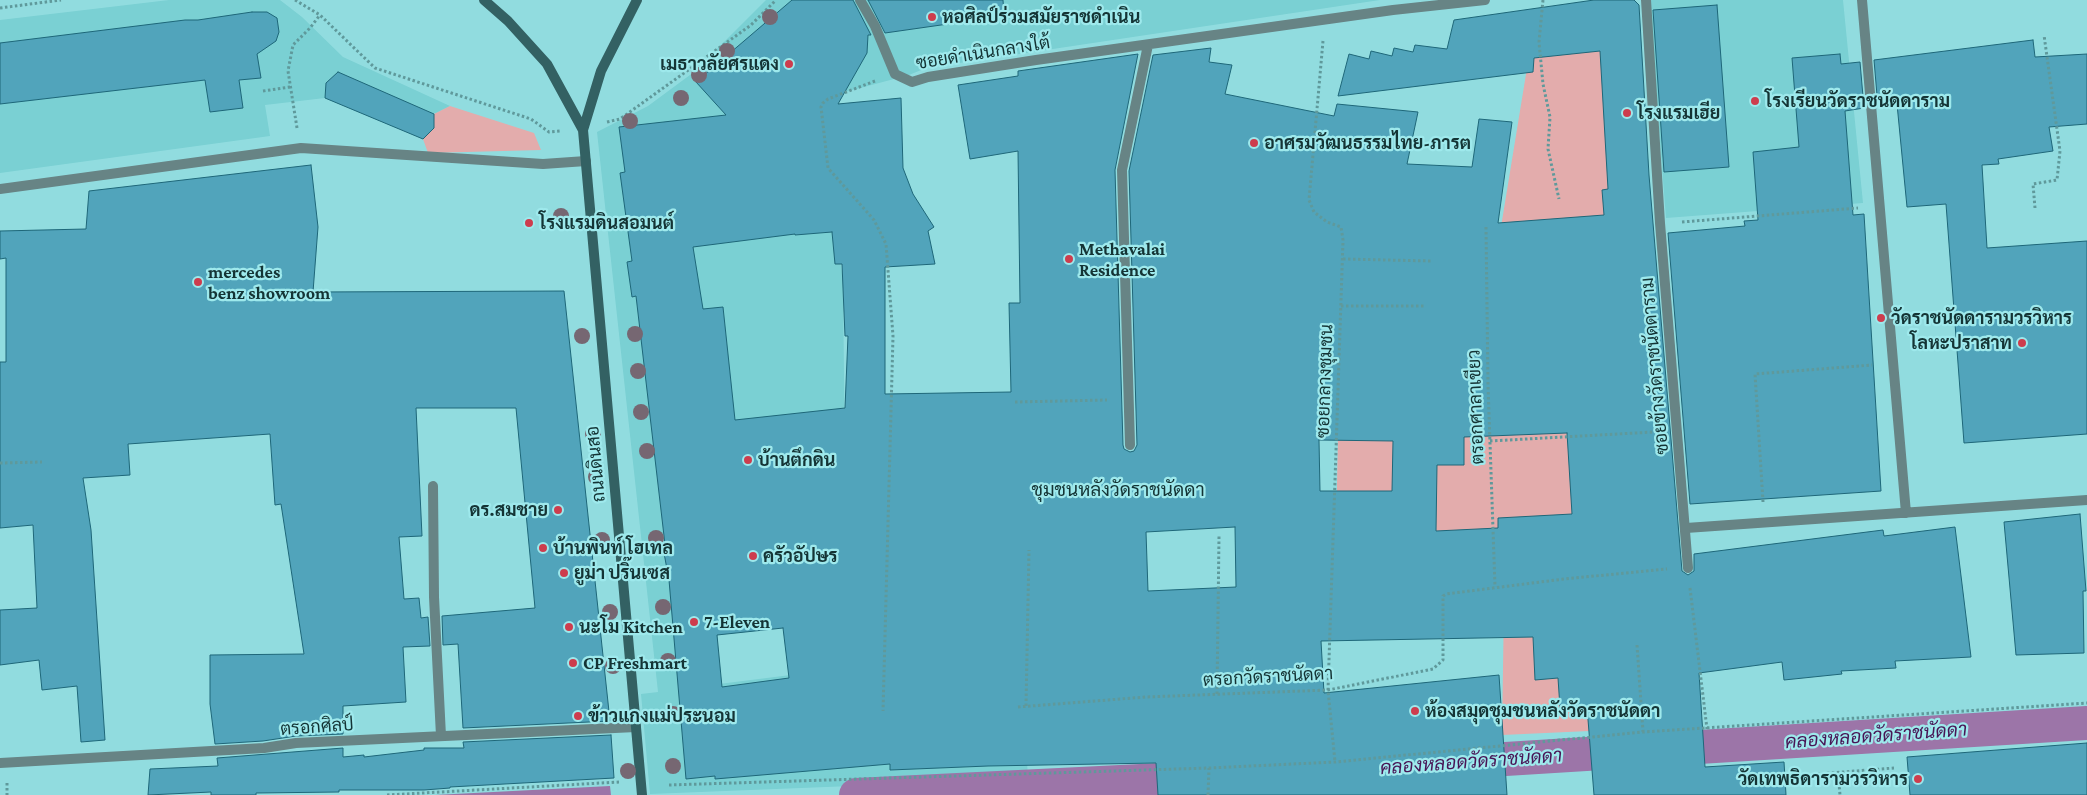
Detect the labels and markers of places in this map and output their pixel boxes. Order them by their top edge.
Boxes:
place label: หอศิลป์ร่วมสมัยราชดำเนิน [942,6,1140,28]
marker: หอศิลป์ร่วมสมัยราชดำเนิน [926,11,938,23]
place label: เมธาวลัยศรแดง [660,53,779,75]
marker: เมธาวลัยศรแดง [783,58,795,70]
place label: โรงเรียนวัดราชนัดดาราม [1765,90,1950,112]
marker: โรงเรียนวัดราชนัดดาราม [1749,95,1761,107]
place label: โรงแรมเฮีย [1637,102,1720,124]
marker: โรงแรมเฮีย [1621,107,1633,119]
place label: อาศรมวัฒนธรรมไทย-ภารต [1264,132,1471,154]
marker: อาศรมวัฒนธรรมไทย-ภารต [1248,137,1260,149]
place label: โรงแรมดินสอมนต์ [539,212,674,234]
marker: โรงแรมดินสอมนต์ [523,217,535,229]
place label: Methavalai Residence [1079,238,1165,280]
marker: Methavalai Residence [1063,253,1075,265]
place label: mercedes benz showroom [208,261,330,304]
marker: mercedes benz showroom [192,276,204,288]
place label: วัดราชนัดดารามวรวิหาร [1891,307,2072,329]
marker: วัดราชนัดดารามวรวิหาร [1875,312,1887,324]
place label: โลหะปราสาท [1910,332,2012,354]
marker: โลหะปราสาท [2016,337,2028,349]
place label: บ้านตึกดิน [758,449,835,471]
marker: บ้านตึกดิน [742,454,754,466]
place label: ดร.สมชาย [469,499,548,521]
marker: ดร.สมชาย [552,504,564,516]
place label: บ้านพินท์ โฮเทล [553,537,673,559]
marker: บ้านพินท์ โฮเทล [537,542,549,554]
place label: ครัวอัปษร [763,545,838,567]
marker: ครัวอัปษร [747,550,759,562]
place label: ยูม่า ปริ๊นเซส [574,562,670,584]
marker: ยูม่า ปริ๊นเซส [558,567,570,579]
place label: 7-Eleven [704,611,770,633]
place label: นะโม Kitchen [579,616,683,638]
marker: 7-Eleven [688,616,700,628]
marker: นะโม Kitchen [563,621,575,633]
place label: CP Freshmart [583,652,687,674]
marker: CP Freshmart [567,657,579,669]
place label: ห้องสมุดชุมชนหลังวัดราชนัดดา [1425,700,1660,722]
place label: ข้าวแกงแม่ประนอม [588,705,736,727]
marker: ห้องสมุดชุมชนหลังวัดราชนัดดา [1409,705,1421,717]
marker: ข้าวแกงแม่ประนอม [572,710,584,722]
place label: วัดเทพธิดารามวรวิหาร [1738,768,1908,790]
marker: วัดเทพธิดารามวรวิหาร [1912,773,1924,785]

